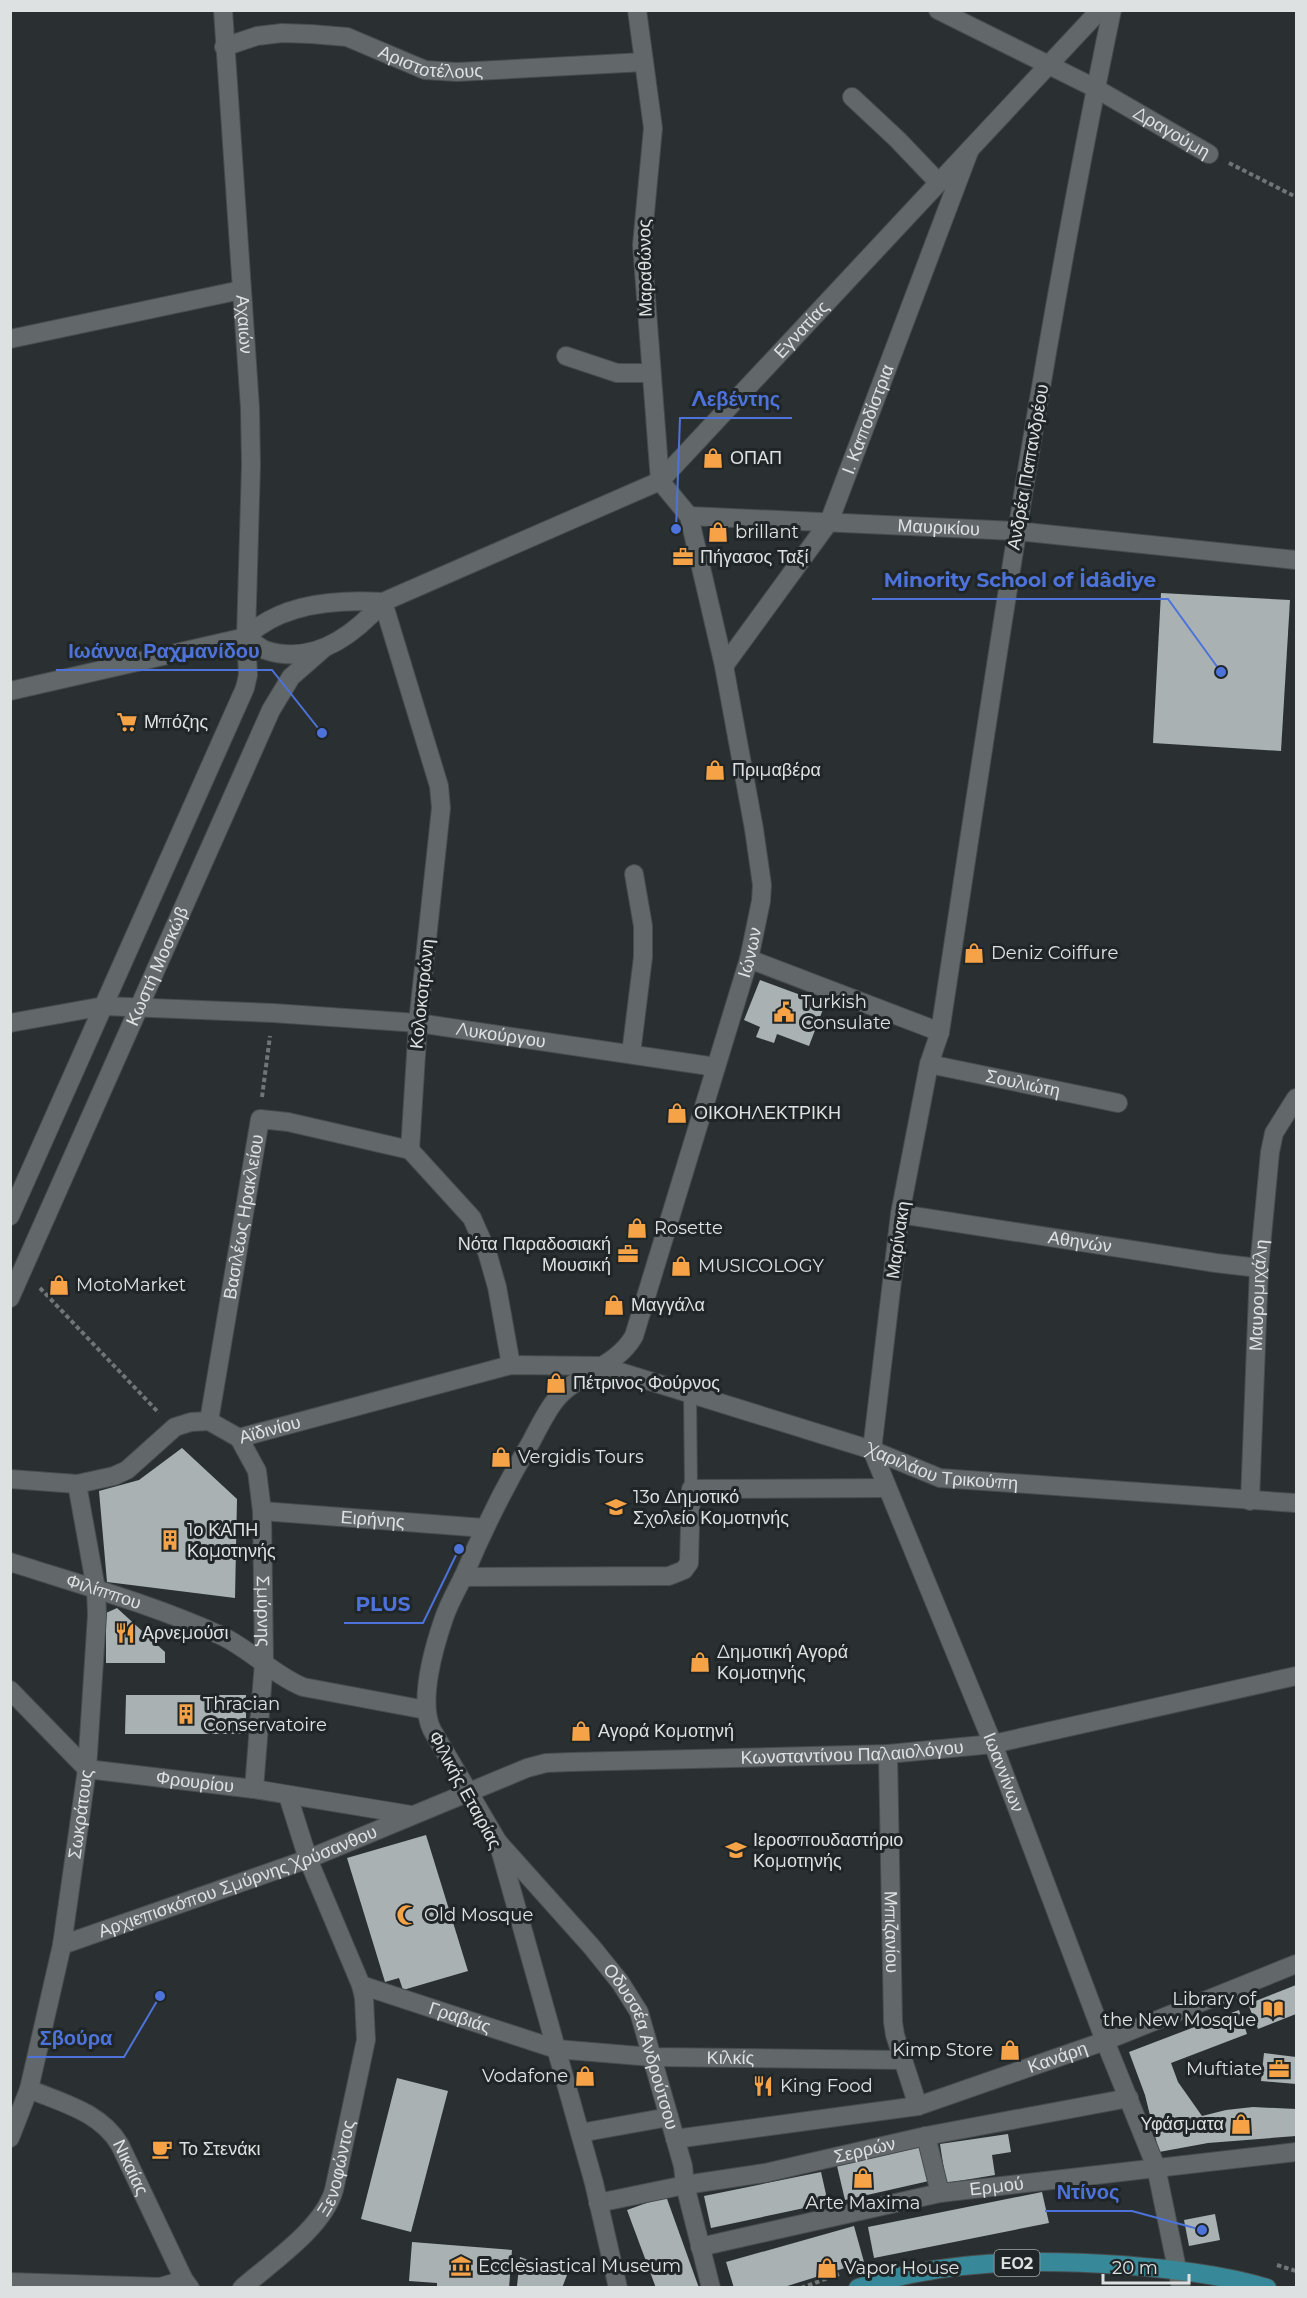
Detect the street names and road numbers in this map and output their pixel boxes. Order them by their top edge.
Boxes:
street label: Αριστοτέλους [375,41,484,83]
street label: Δραγούμη [1130,102,1214,163]
street label: Μαραθώνος [633,219,657,317]
street label: Αχαιών [231,294,257,355]
street label: Εγνατίας [769,296,834,363]
street label: Ι. Καποδίστρια [837,361,899,477]
street label: Ανδρέα Παπανδρέου [1003,382,1053,552]
street label: Μαυρικίου [897,515,980,540]
street label: Κωστή Μοσκώβ [121,903,193,1029]
street label: Ιώνων [733,925,766,980]
street label: Κολοκοτρώνη [405,938,439,1050]
street label: Λυκούργου [455,1018,547,1053]
street label: Σουλιώτη [984,1065,1062,1102]
street label: Βασιλέως Ηρακλείου [219,1133,268,1301]
street label: Μαρίνακη [882,1200,914,1280]
street label: Αθηνών [1046,1226,1113,1258]
street label: Μαυρομιχάλη [1245,1238,1273,1351]
street label: Αϊδινίου [237,1411,303,1449]
street label: Χαριλάου Τρικούπη [861,1437,1019,1494]
street label: Ειρήνης [340,1506,406,1533]
street label: Φιλίππου [63,1569,144,1614]
street label: Σμύρνης [252,1575,275,1647]
street label: Φιλικής Εταιρίας [424,1727,507,1853]
street label: Ιωαννίνων [978,1729,1029,1815]
street label: Κωνσταντίνου Παλαιολόγου [740,1736,964,1769]
street label: Φρουρίου [155,1766,235,1798]
street label: Σωκράτους [63,1768,98,1861]
street label: Αρχιεπισκόπου Σμύρνης Χρύσανθου [95,1821,380,1942]
street label: Μπιζανίου [880,1891,903,1973]
street label: Οδυσσέα Ανδρούτσου [598,1959,683,2132]
street label: Γραβιάς [426,1997,494,2038]
street label: Κανάρη [1025,2037,1090,2078]
street label: Κιλκίς [707,2047,755,2069]
street label: Ξενοφώντος [312,2118,360,2220]
street label: Σερρών [832,2132,898,2168]
street label: Νικαίας [108,2136,153,2199]
street label: Ερμού [968,2172,1025,2201]
road number: ΕΟ2 [994,2250,1040,2276]

